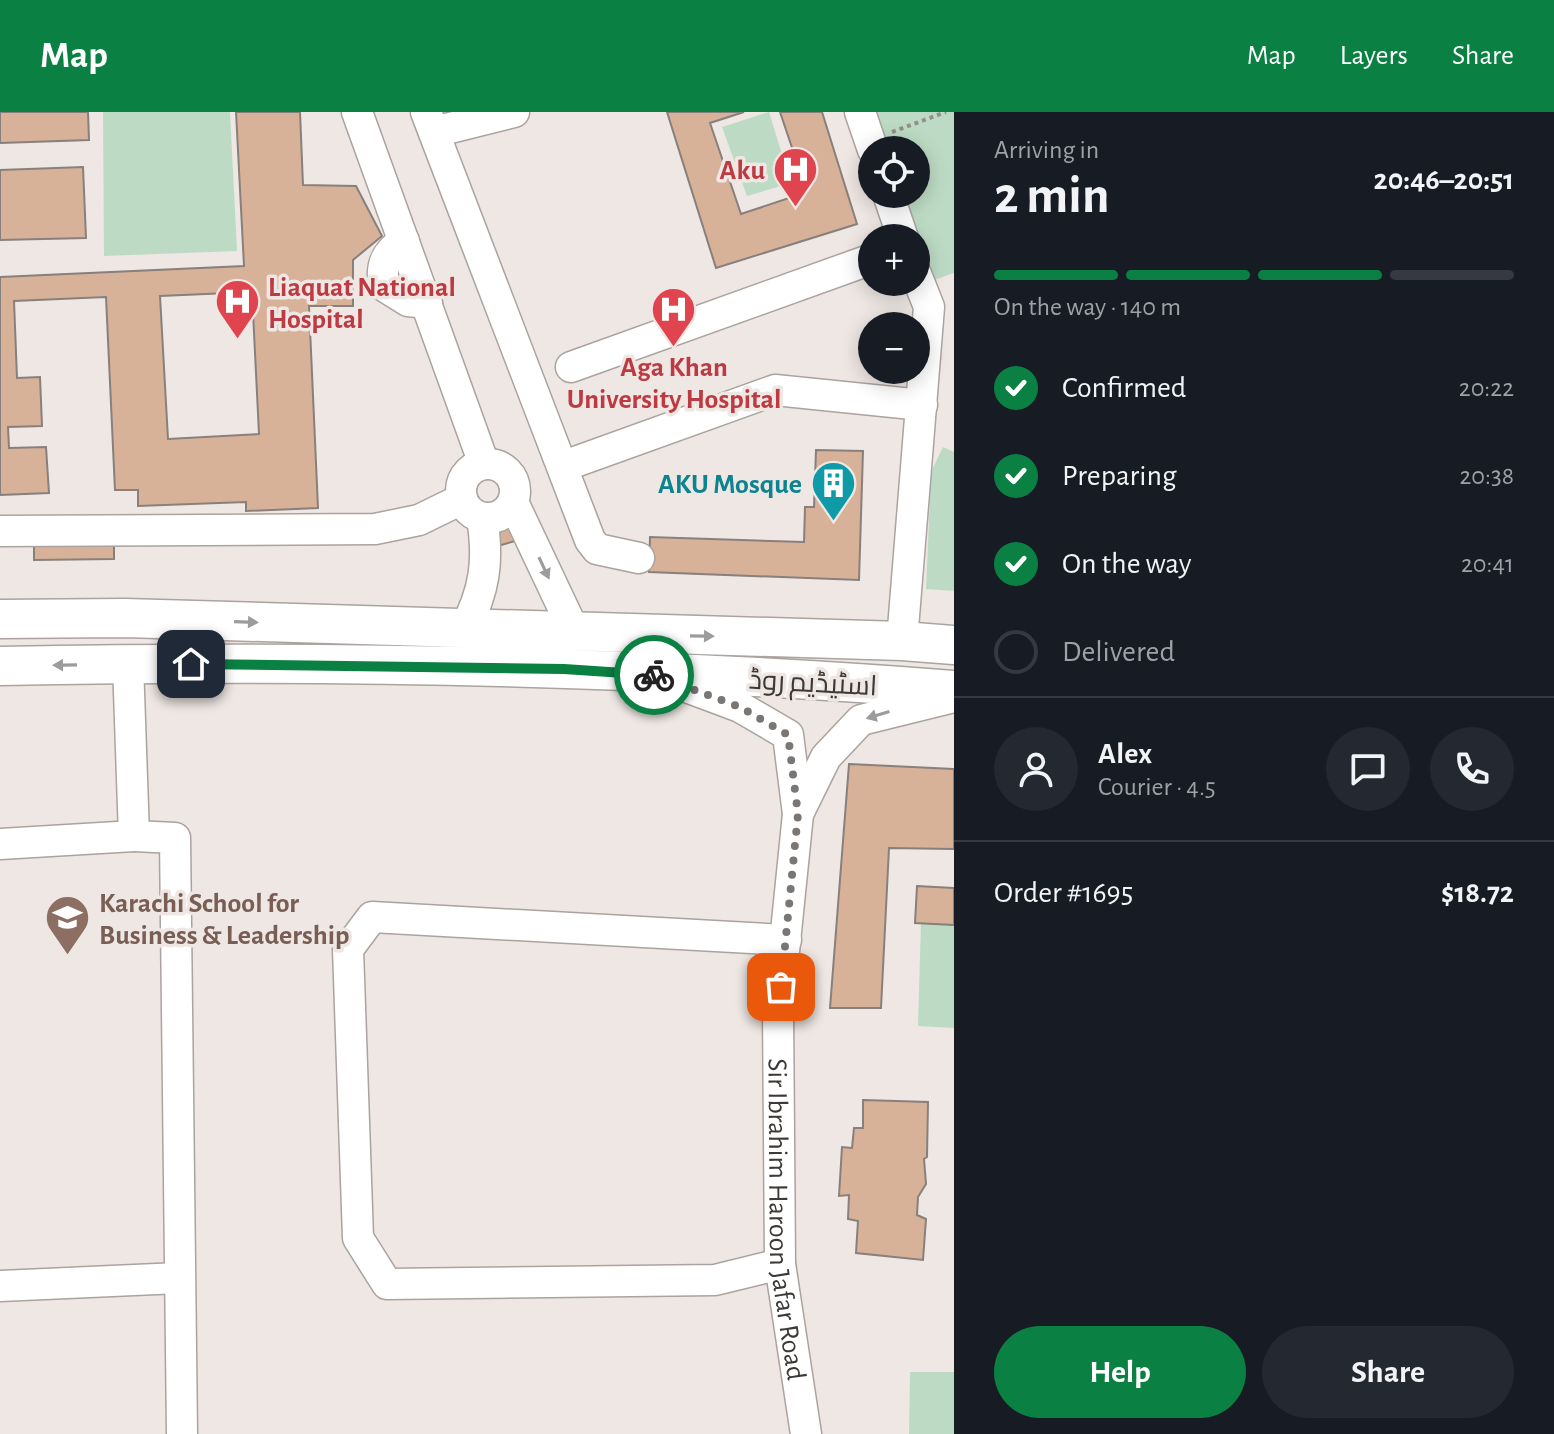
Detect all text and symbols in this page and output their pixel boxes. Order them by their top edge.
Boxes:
text: Map [40,37,108,75]
text: Map [1247,42,1296,70]
text: Layers [1340,42,1408,70]
text: Share [1452,42,1514,70]
map controls [858,136,930,384]
button: locate [858,136,930,208]
text: Arriving in [994,137,1099,163]
hospital icon: Aku [772,145,820,208]
place label: Aku [719,157,765,185]
text: 20:46–20:51 [1374,165,1514,195]
text: 2 min [994,170,1109,222]
button: + [858,224,930,296]
place label: Liaquat National Hospital [268,274,456,334]
hospital icon: Liaquat National Hospital [213,278,261,341]
hospital icon: Aga Khan University Hospital [650,285,698,348]
text: On the way · 140 m [994,294,1181,320]
button: − [858,312,930,384]
place label: Aga Khan University Hospital [567,354,781,414]
icon: check [994,366,1038,410]
text: Confirmed [1062,373,1186,403]
text: 20:22 [1459,375,1514,401]
icon: check [994,454,1038,498]
building icon: AKU Mosque [809,459,857,522]
text: Preparing [1062,461,1177,491]
text: 20:38 [1459,463,1514,489]
place label: AKU Mosque [658,471,802,499]
icon: check [994,542,1038,586]
text: On the way [1062,549,1191,579]
text: 20:41 [1461,551,1514,577]
one-way arrow [537,556,551,579]
one-way arrow [234,616,259,629]
pin [157,630,225,698]
one-way arrow [690,630,715,642]
courier [614,635,694,715]
text: Delivered [1062,637,1175,667]
icon: home [169,642,213,686]
icon: bike [632,653,676,697]
one-way arrow [52,658,77,671]
street label: اسٹیڈیم روڈ [748,667,878,705]
one-way arrow [866,709,890,722]
button: person [994,727,1078,811]
button: chat [1326,727,1410,811]
button: phone [1430,727,1514,811]
text: Alex [1098,739,1152,769]
text: Courier · 4.5 [1098,774,1216,800]
text: Order #1695 [994,878,1133,908]
text: $18.72 [1441,878,1514,908]
place label: Karachi School for Business & Leadership [99,890,349,950]
school or university icon: Karachi School for Business & Leadership [44,894,92,957]
pin [747,953,815,1021]
icon: bag [759,965,803,1009]
street label: Sir Ibrahim Haroon Jafar Road [762,1058,810,1382]
button: Help [994,1326,1246,1418]
button: Share [1262,1326,1514,1418]

